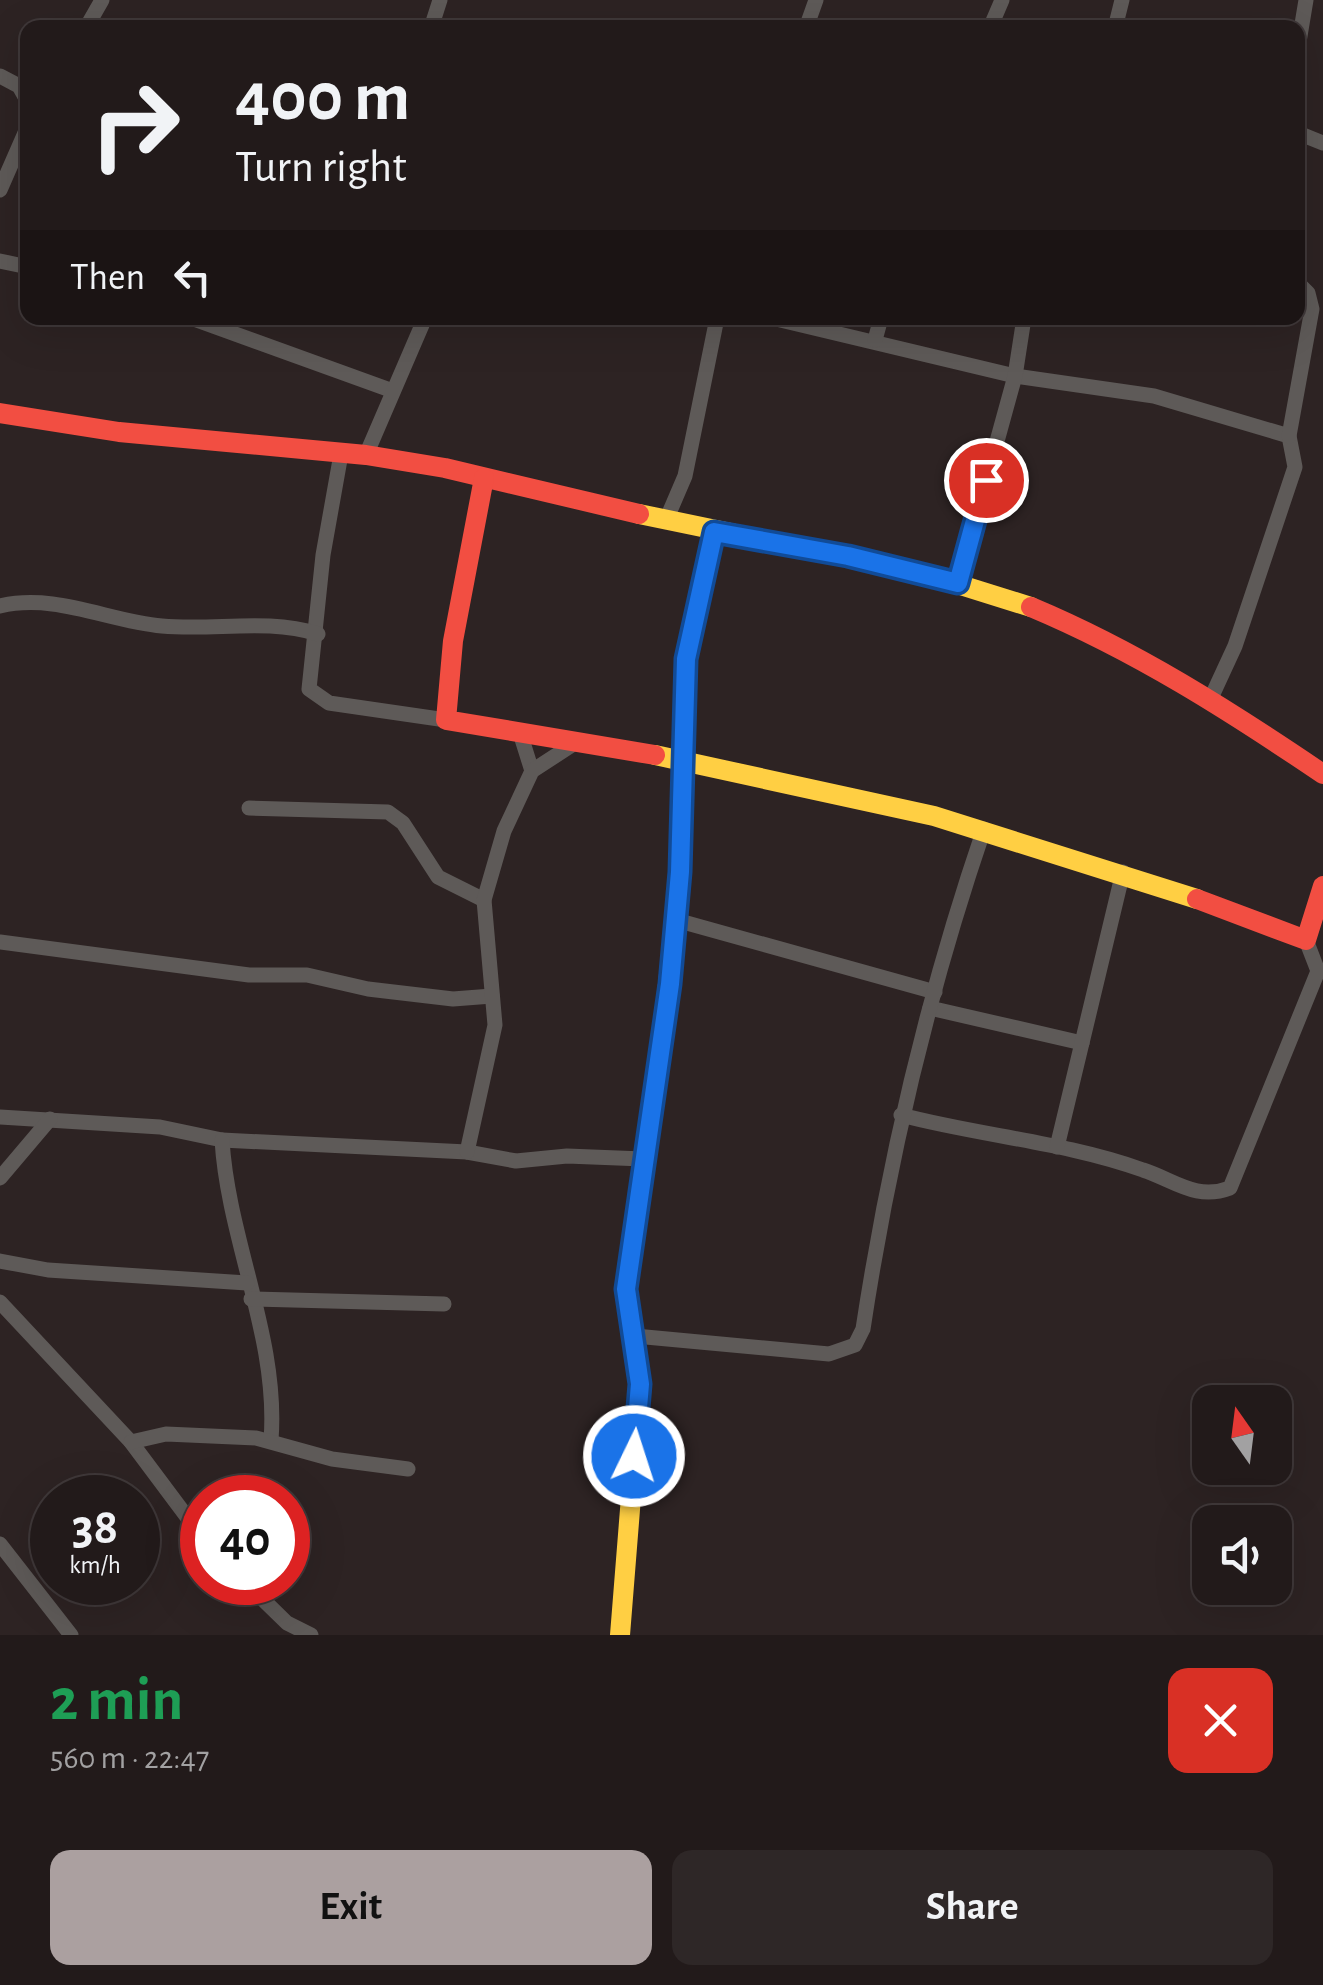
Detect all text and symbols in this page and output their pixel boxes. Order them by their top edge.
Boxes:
icon: right [70,60,200,190]
text: 400 m [235,63,410,133]
text: Turn right [235,145,407,190]
icon: left [165,250,220,305]
text: Then [70,259,145,297]
pin [944,438,1029,523]
icon: arrive [959,453,1014,508]
north arrow [1192,1385,1292,1485]
map controls [1192,1385,1292,1605]
position arrow [582,1404,686,1508]
speed limit sign: 40 [180,1475,310,1605]
text: 38 [72,1503,118,1553]
button: sound [1192,1505,1292,1605]
text: km/h [69,1553,121,1578]
button: close [1168,1668,1273,1773]
text: 2 min [50,1671,183,1731]
text: 560 m · 22:47 [50,1742,209,1774]
button: Exit [50,1850,652,1965]
button: Share [672,1850,1273,1965]

